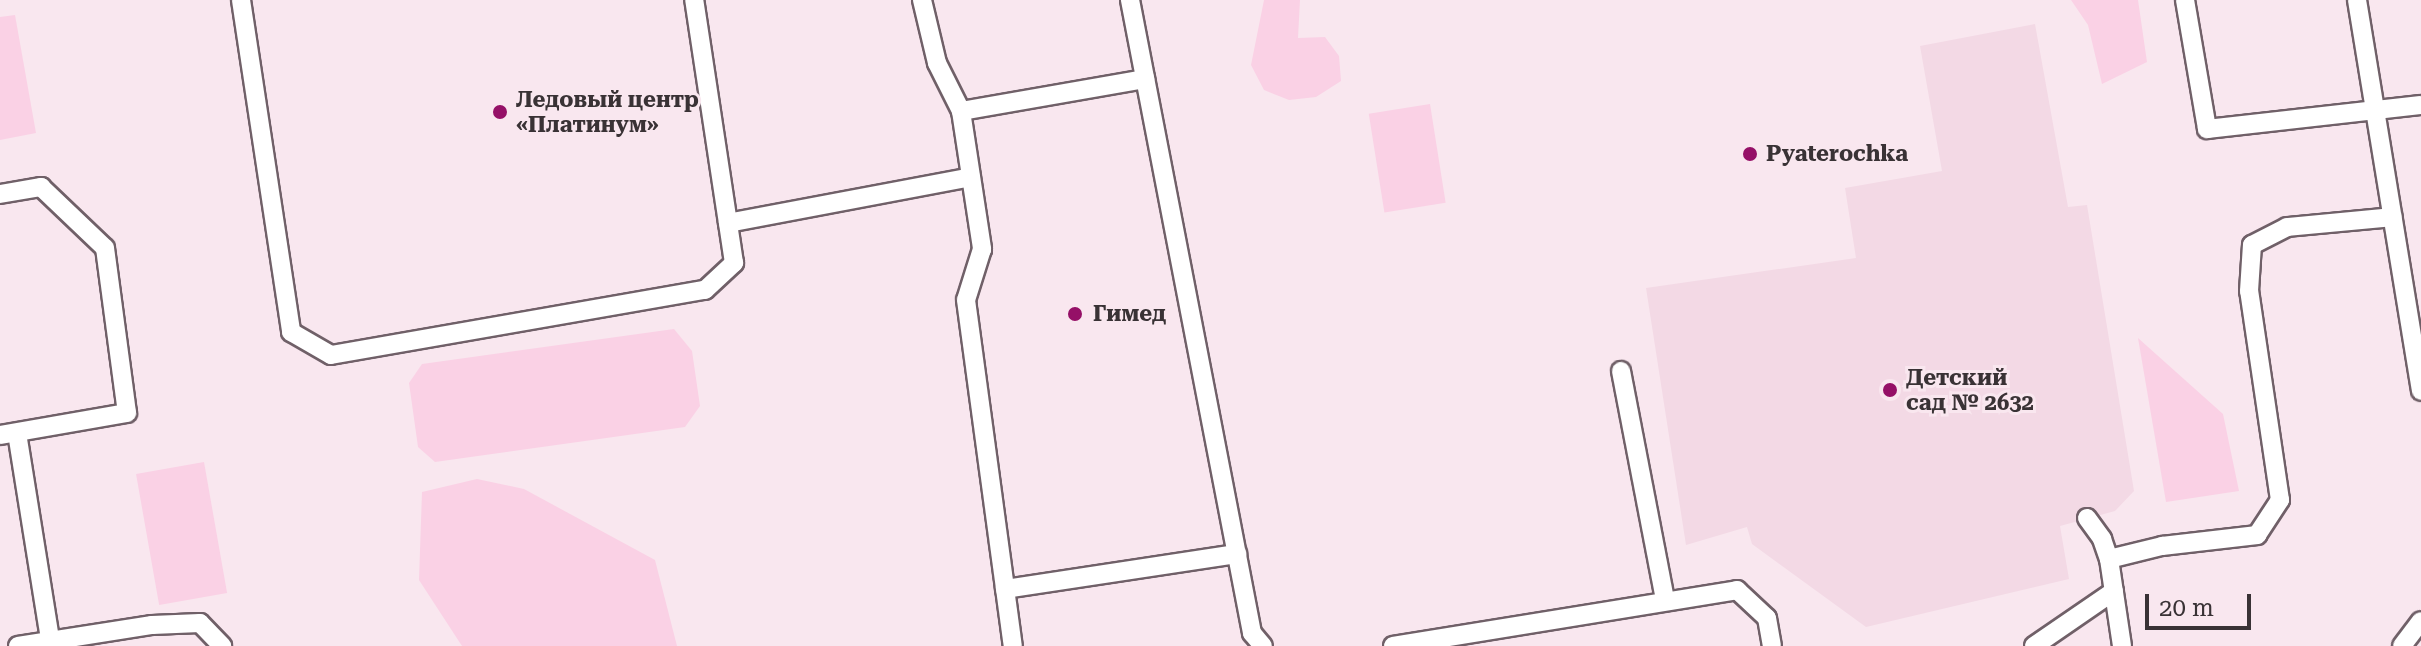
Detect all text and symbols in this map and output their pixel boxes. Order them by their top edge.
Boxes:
place label: Ледовый центр «Платинум» [516,86,699,138]
marker: Ледовый центр «Платинум» [491,103,509,121]
place label: Pyaterochka [1766,141,1908,167]
marker: Pyaterochka [1741,145,1759,163]
place label: Гимед [1093,301,1166,327]
marker: Гимед [1064,303,1086,325]
place label: Детский сад № 2632 [1906,364,2034,416]
marker: Детский сад № 2632 [1881,381,1899,399]
scale bar [2149,578,2255,628]
text: 20 m [2159,594,2214,622]

